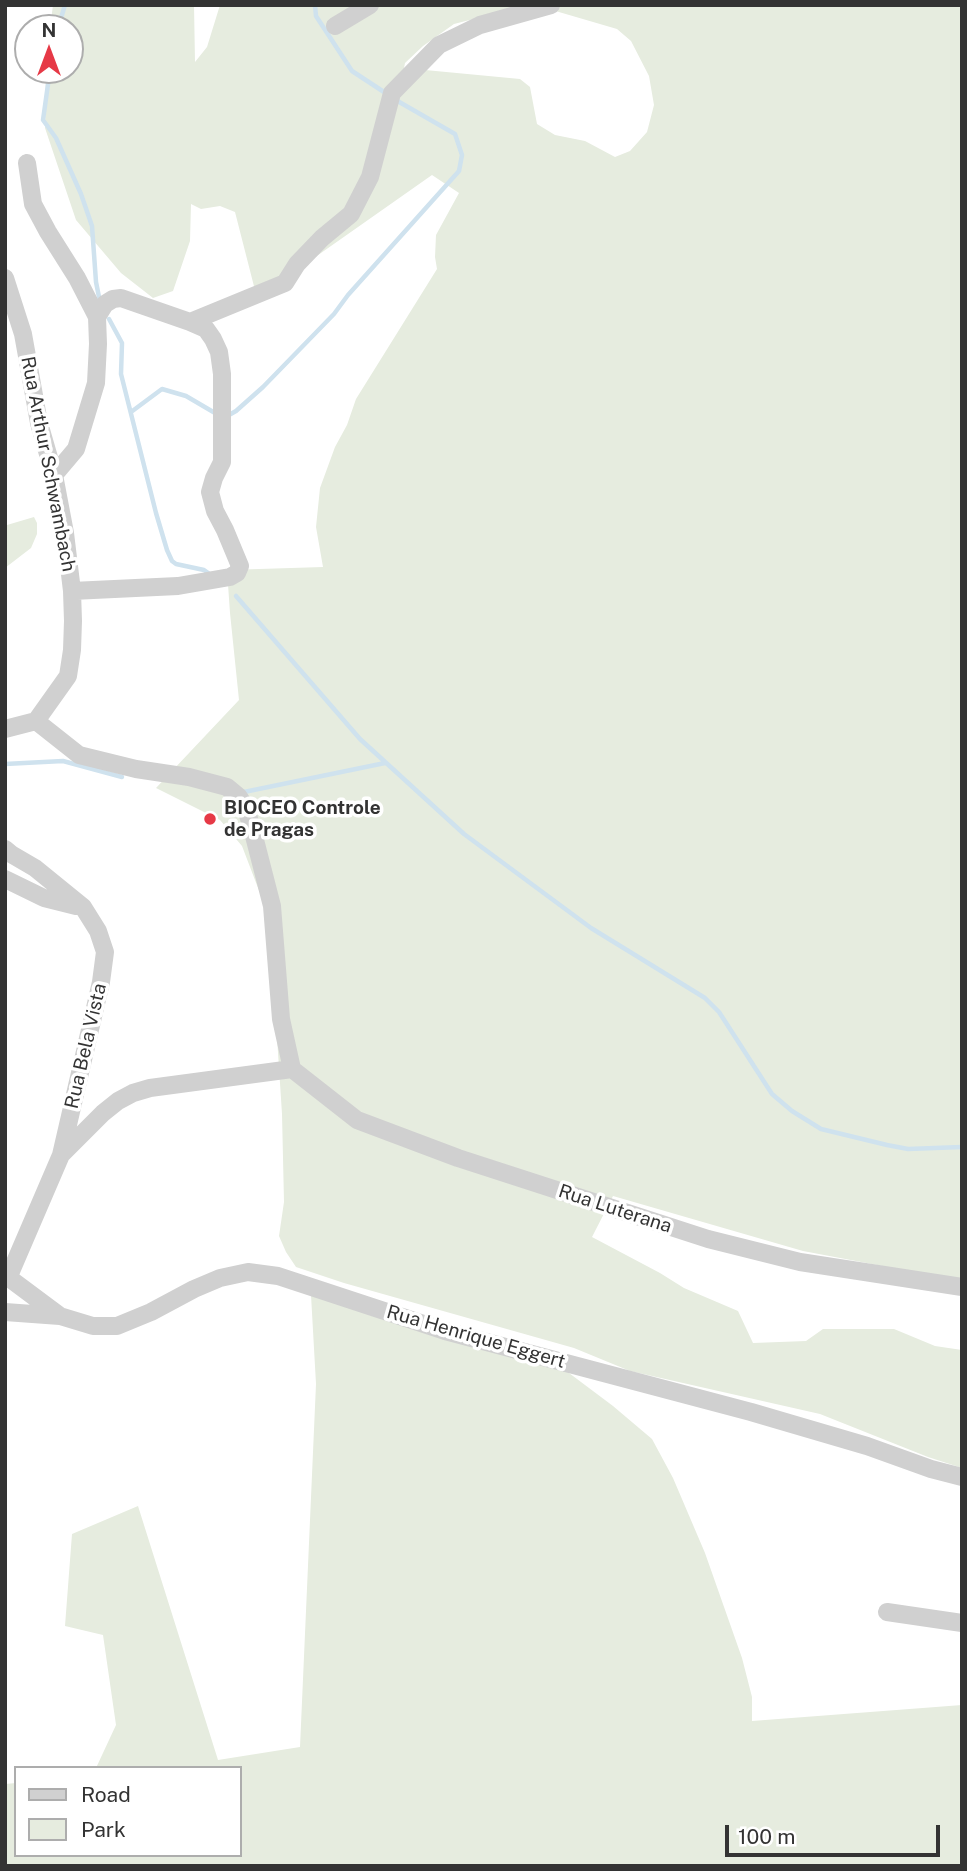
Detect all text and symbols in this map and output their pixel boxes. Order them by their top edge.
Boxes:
north arrow [14,14,84,84]
text: N [42,19,56,41]
street label: Rua Arthur Schwambach [16,354,80,574]
place label: BIOCEO Controle de Pragas [224,797,381,841]
marker: BIOCEO Controle de Pragas [202,811,218,827]
street label: Rua Bela Vista [61,981,111,1111]
street label: Rua Luterana [555,1180,675,1238]
street label: Rua Henrique Eggert [384,1301,568,1373]
legend [14,1766,242,1857]
text: Road [81,1782,131,1807]
scale bar [729,1812,944,1856]
text: Park [81,1817,126,1842]
text: 100 m [738,1824,795,1849]

